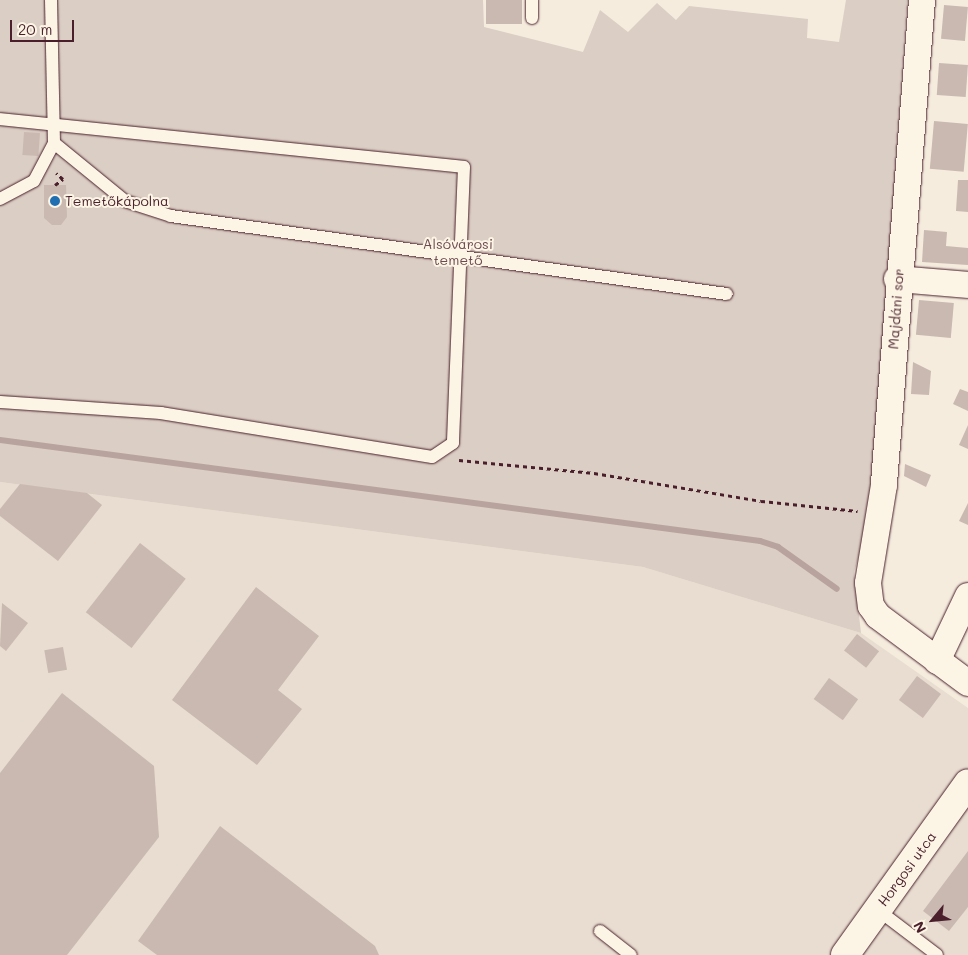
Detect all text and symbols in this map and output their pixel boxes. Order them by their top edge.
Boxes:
scale bar [12,10,76,42]
text: 20 m [18,19,52,39]
place label: Temetőkápolna [65,193,169,209]
marker: Temetőkápolna [49,195,61,207]
park label: Alsóvárosi temető [423,236,493,268]
street label: Majdáni sor [885,268,907,350]
street label: Horgosi utca [874,828,940,910]
north arrow [908,895,958,945]
text: N [908,918,930,936]

